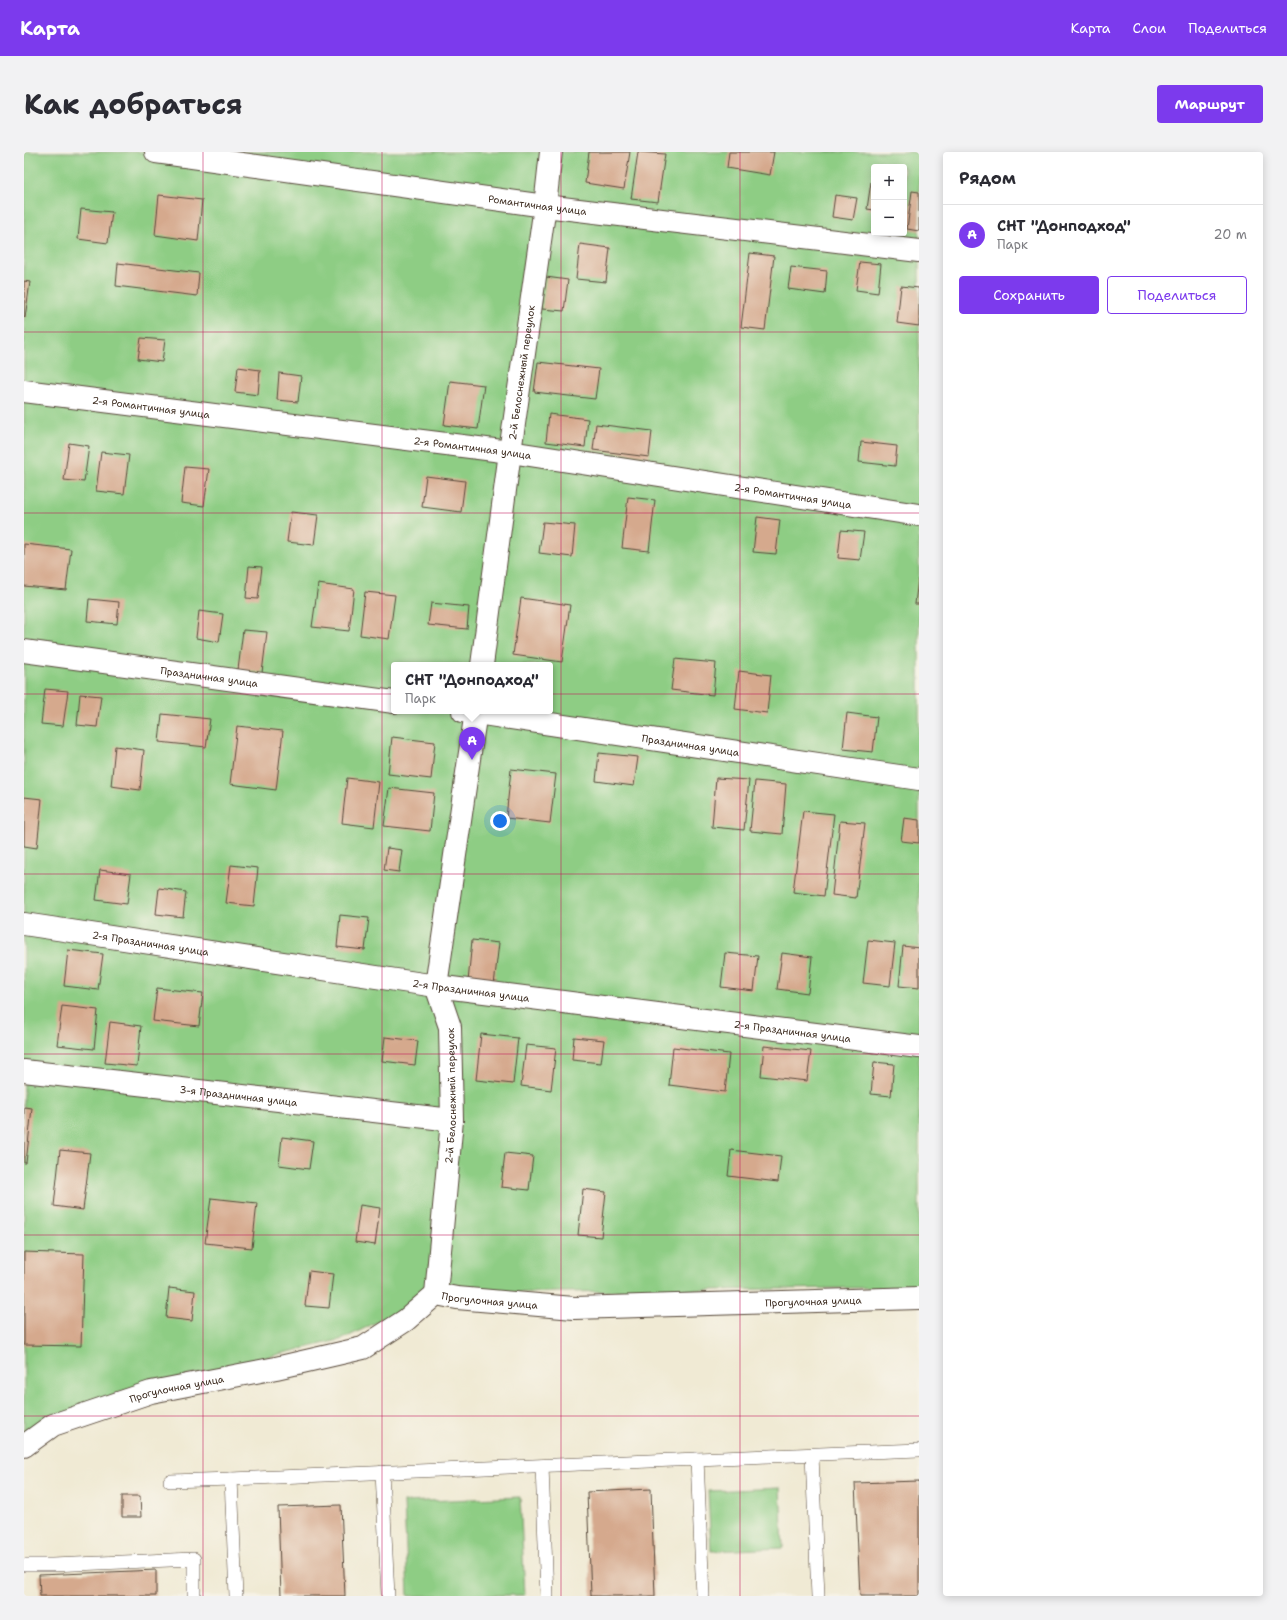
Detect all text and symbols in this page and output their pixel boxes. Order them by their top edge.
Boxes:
text: Карта [20,16,80,41]
text: Карта [1070,19,1111,37]
text: Слои [1133,19,1166,37]
text: Поделиться [1188,19,1267,37]
text: Как добраться [24,85,243,123]
button: Маршрут [1157,85,1263,123]
map controls [871,164,907,236]
button: + [871,164,907,200]
text: Рядом [959,167,1016,189]
street label: Романтичная улица [487,192,588,218]
button: − [871,200,907,236]
text: СНТ "Донподход" [997,216,1131,236]
text: A [967,226,977,243]
text: 20 m [1214,226,1247,243]
text: Парк [997,236,1028,253]
button: Сохранить [959,276,1099,314]
button: Поделиться [1107,276,1247,314]
street label: 2-й Белоснежный переулок [505,304,537,441]
street label: 2-я Романтичная улица [91,393,211,421]
street label: 2-я Романтичная улица [413,433,533,462]
street label: 2-я Романтичная улица [733,480,853,511]
popup [391,662,553,714]
street label: Праздничная улица [160,663,260,690]
text: СНТ "Донподход" [405,670,539,690]
text: Парк [405,690,436,707]
pin: A [459,727,485,760]
street label: Праздничная улица [641,731,741,759]
your location [490,811,510,831]
street label: 2-я Праздничная улица [91,928,211,958]
street label: 2-я Праздничная улица [412,976,531,1004]
street label: 2-я Праздничная улица [733,1017,853,1045]
street label: 2-й Белоснежный переулок [442,1027,458,1164]
street label: 3-я Праздничная улица [179,1082,299,1109]
street label: Прогулочная улица [441,1289,539,1311]
street label: Прогулочная улица [765,1293,863,1309]
street label: Прогулочная улица [128,1372,226,1405]

